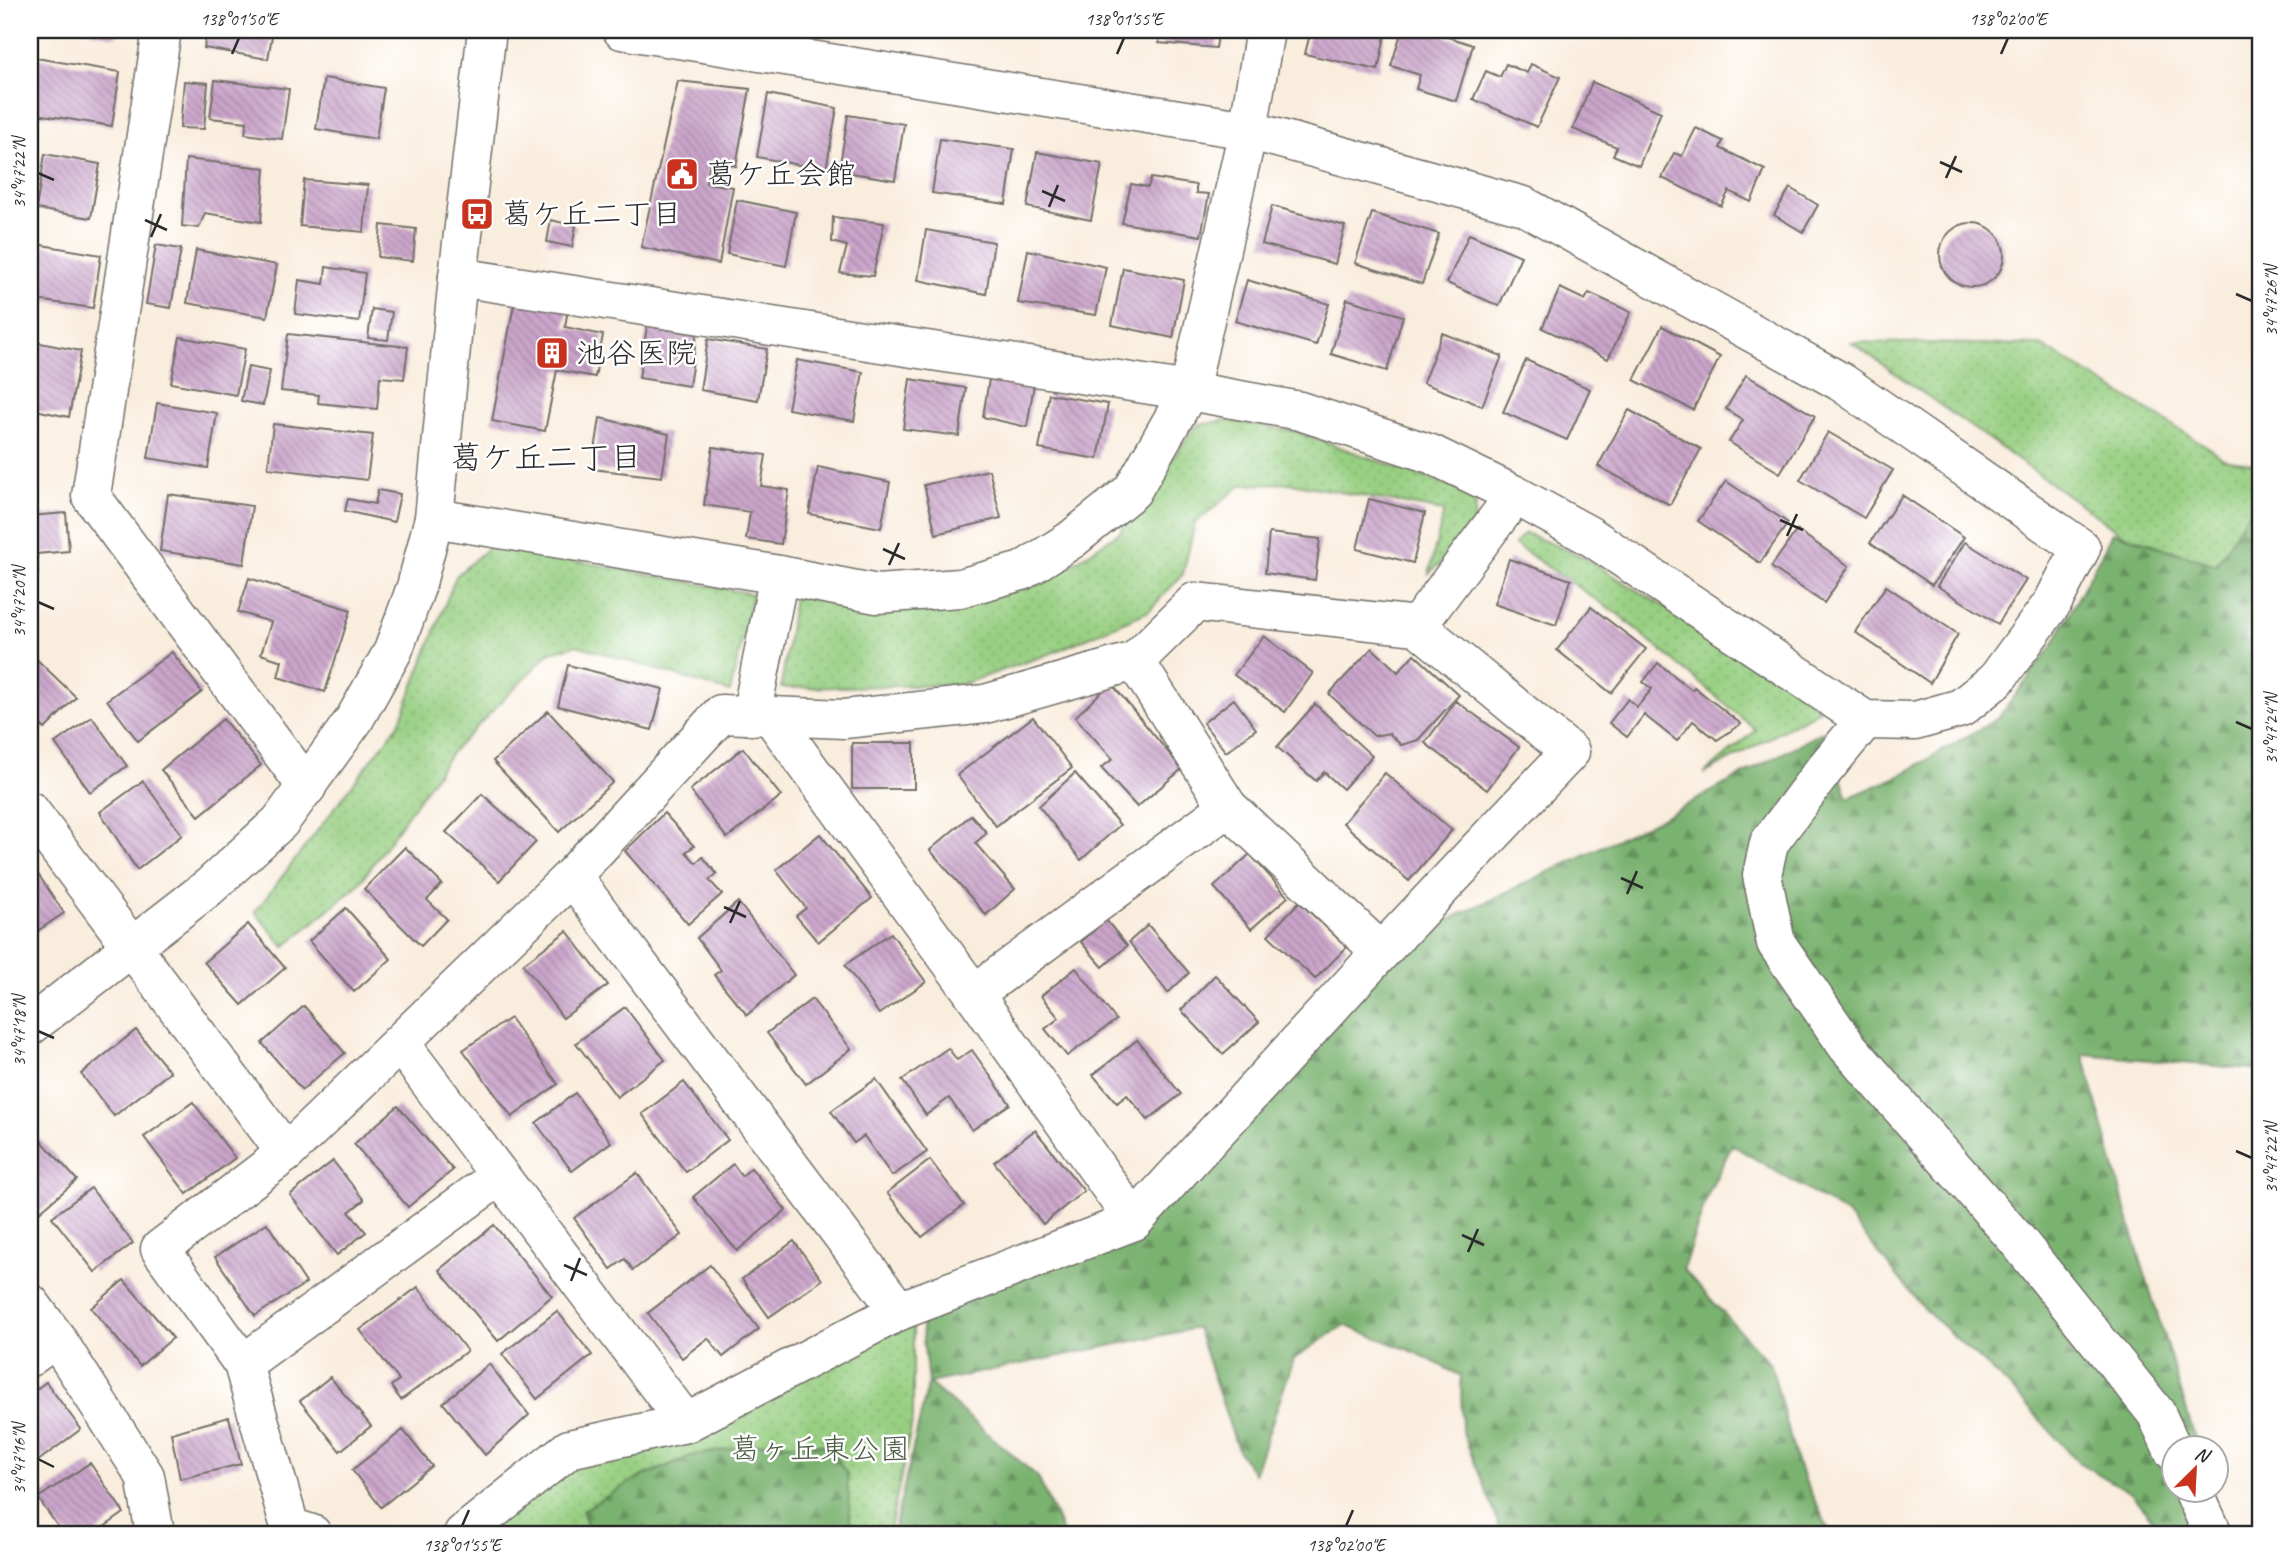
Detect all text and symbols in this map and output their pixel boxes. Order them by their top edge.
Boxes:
text: 138°01'50"E [200,8,280,30]
text: 138°01'55"E [1085,8,1165,30]
text: 138°02'00"E [1969,8,2049,30]
text: 34°47'22"N [8,134,30,208]
public building icon: 葛ケ丘会館 [663,155,701,193]
place label: 葛ケ丘会館 [706,155,856,193]
bus stop icon: 葛ケ丘二丁目 [458,195,496,233]
place label: 葛ケ丘二丁目 [502,195,682,233]
text: 34°47'26"N [2260,262,2282,336]
building icon: 池谷医院 [533,334,571,372]
place label: 池谷医院 [576,334,696,372]
district label: 葛ケ丘二丁目 [450,437,642,478]
text: 34°47'20"N [8,563,30,637]
text: 34°47'24"N [2260,690,2282,764]
text: 34°47'18"N [8,992,30,1066]
text: 34°47'22"N [2260,1119,2282,1193]
text: 34°47'16"N [8,1420,30,1494]
park label: 葛ヶ丘東公園 [730,1430,910,1468]
north arrow [2160,1434,2230,1504]
text: N [2191,1441,2215,1469]
text: 138°01'55"E [423,1534,503,1556]
text: 138°02'00"E [1307,1534,1387,1556]

